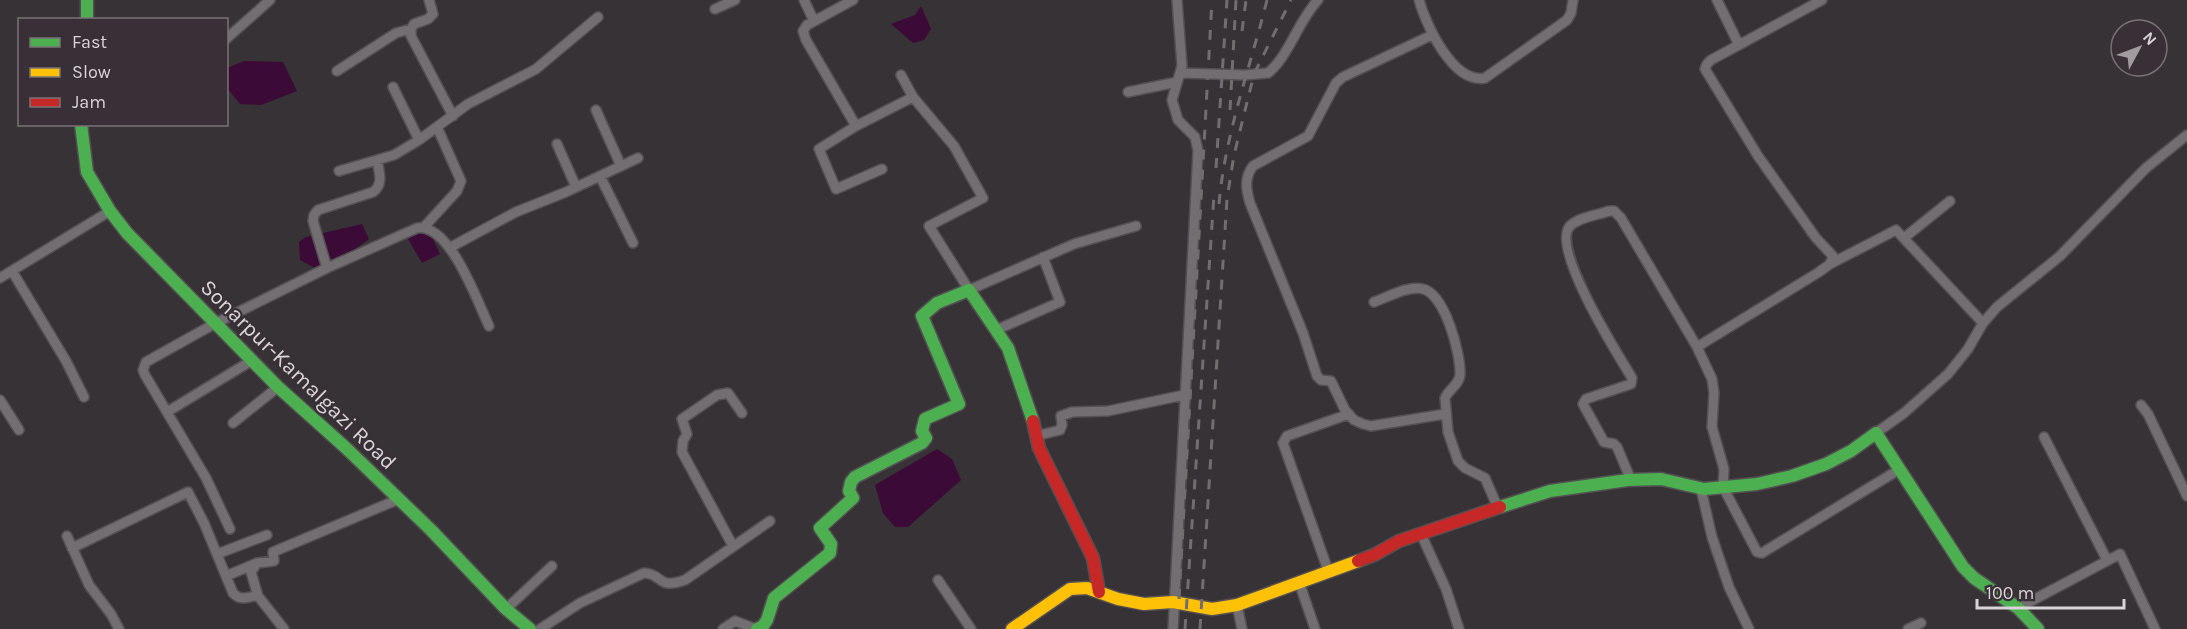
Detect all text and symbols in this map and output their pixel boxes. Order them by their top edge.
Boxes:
legend [18,18,228,126]
north arrow [2109,18,2169,78]
text: N [2139,28,2161,49]
text: Fast [72,31,107,53]
text: Slow [72,61,111,83]
text: Jam [72,91,106,113]
street label: Sonarpur-Kamalgazi Road [195,274,402,475]
scale bar [1977,572,2124,610]
text: 100 m [1986,582,2034,604]

